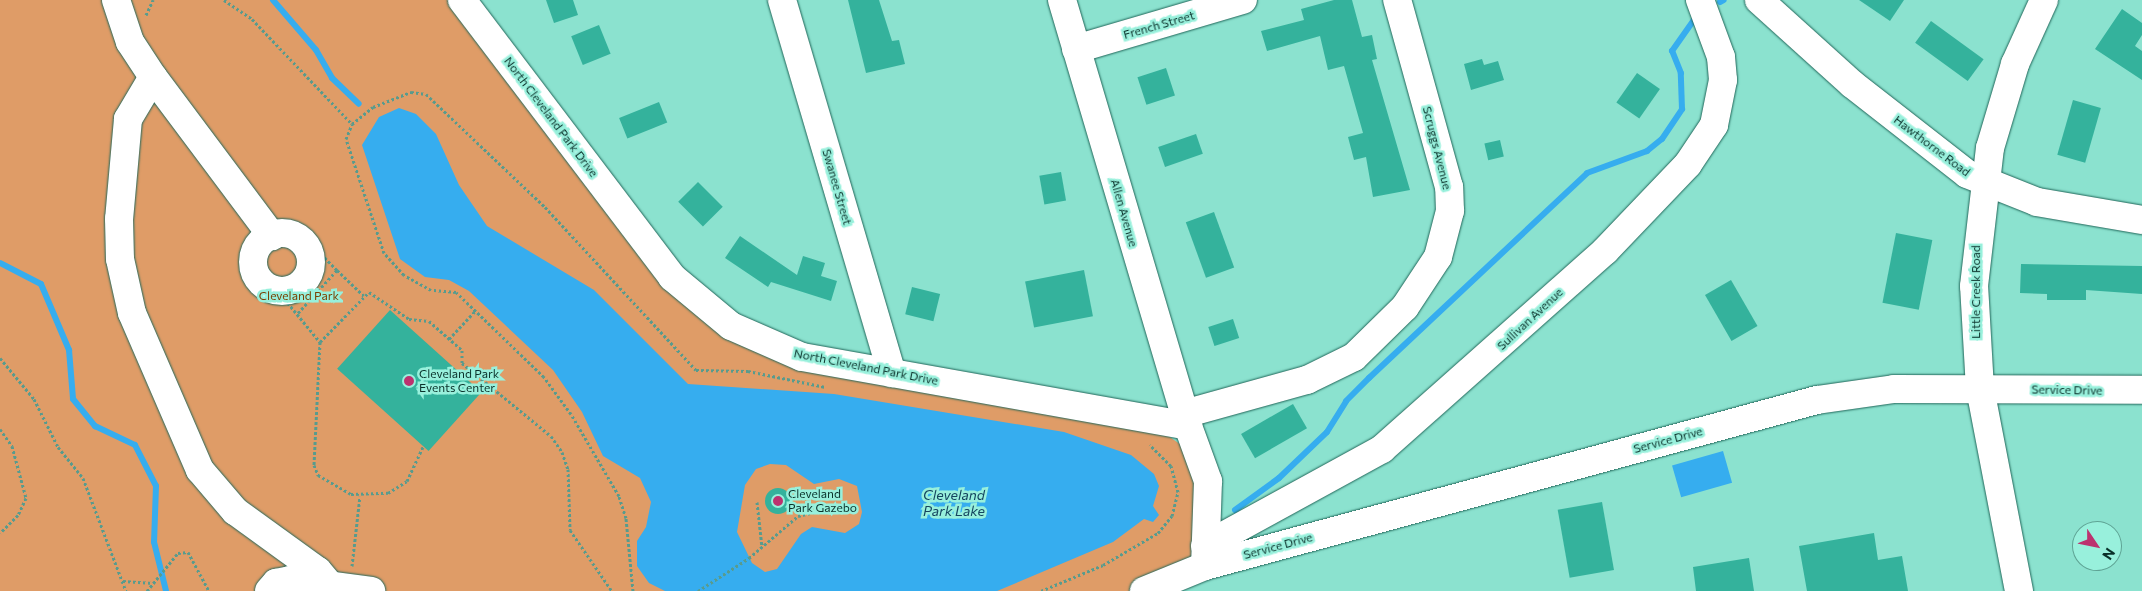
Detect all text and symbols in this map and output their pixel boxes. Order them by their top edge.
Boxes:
street label: French Street [1122,8,1196,42]
street label: North Cleveland Park Drive [501,54,601,180]
street label: Scruggs Avenue [1420,105,1454,191]
street label: Hawthorne Road [1891,113,1973,179]
street label: Swanee Street [819,147,855,227]
street label: Allen Avenue [1107,177,1141,249]
street label: Little Creek Road [1969,245,1983,339]
street label: Sullivan Avenue [1494,285,1566,353]
park label: Cleveland Park [259,289,339,303]
street label: North Cleveland Park Drive [793,346,939,388]
place label: Cleveland Park Events Center [419,367,499,395]
marker: Cleveland Park Events Center [403,375,415,387]
street label: Service Drive [2031,382,2103,398]
street label: Service Drive [1632,424,1704,456]
place label: Cleveland Park Gazebo [788,487,857,515]
water label: Cleveland Park Lake [923,487,985,520]
marker: Cleveland Park Gazebo [772,495,784,507]
north arrow [2072,521,2122,571]
street label: Service Drive [1242,530,1314,562]
text: N [2099,545,2119,563]

